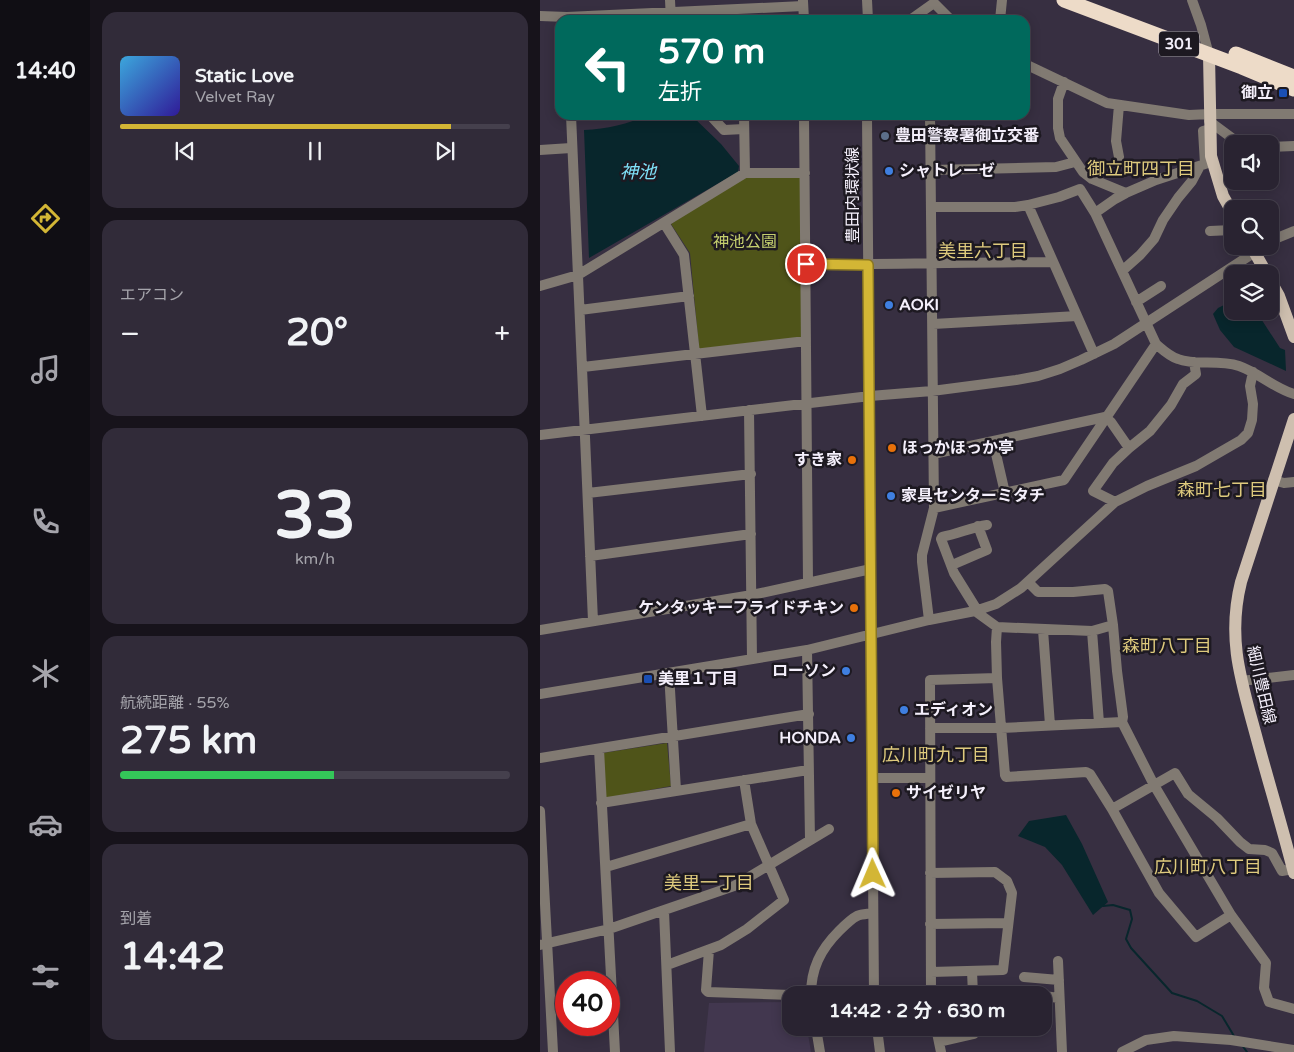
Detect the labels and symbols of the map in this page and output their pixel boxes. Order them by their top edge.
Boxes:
road number: 301 [1159,32,1199,56]
place label: 御立 [1241,83,1273,103]
marker: 御立 [1277,87,1289,99]
place label: 豊田警察署御立交番 [895,126,1039,146]
marker: 豊田警察署御立交番 [879,130,891,142]
street label: 豊田内環状線 [843,147,863,243]
district label: 御立町四丁目 [1087,158,1195,180]
water label: 神池 [620,161,658,183]
place label: シャトレーゼ [899,161,995,181]
marker: シャトレーゼ [883,165,895,177]
park label: 神池公園 [713,232,777,252]
district label: 美里六丁目 [938,240,1028,262]
pin [785,243,827,285]
place label: AOKI [899,295,939,315]
marker: AOKI [883,299,895,311]
place label: ほっかほっか亭 [902,438,1014,458]
marker: ほっかほっか亭 [886,442,898,454]
place label: すき家 [794,450,842,470]
marker: すき家 [846,454,858,466]
district label: 森町七丁目 [1177,479,1267,501]
place label: 家具センターミタチ [901,486,1045,506]
marker: 家具センターミタチ [885,490,897,502]
place label: ケンタッキーフライドチキン [638,598,844,618]
marker: ケンタッキーフライドチキン [848,602,860,614]
district label: 森町八丁目 [1122,635,1212,657]
street label: 細川豊田線 [1242,644,1280,726]
place label: ローソン [772,661,836,681]
marker: ローソン [840,665,852,677]
place label: 美里１丁目 [658,669,738,689]
marker: 美里１丁目 [642,673,654,685]
place label: エディオン [914,700,993,720]
marker: エディオン [898,704,910,716]
place label: HONDA [779,728,841,748]
marker: HONDA [845,732,857,744]
district label: 広川町九丁目 [882,744,990,766]
place label: サイゼリヤ [906,783,986,803]
marker: サイゼリヤ [890,787,902,799]
position arrow [846,847,898,899]
district label: 広川町八丁目 [1154,856,1262,878]
district label: 美里一丁目 [664,872,754,894]
speed limit sign: 40 [555,971,620,1036]

